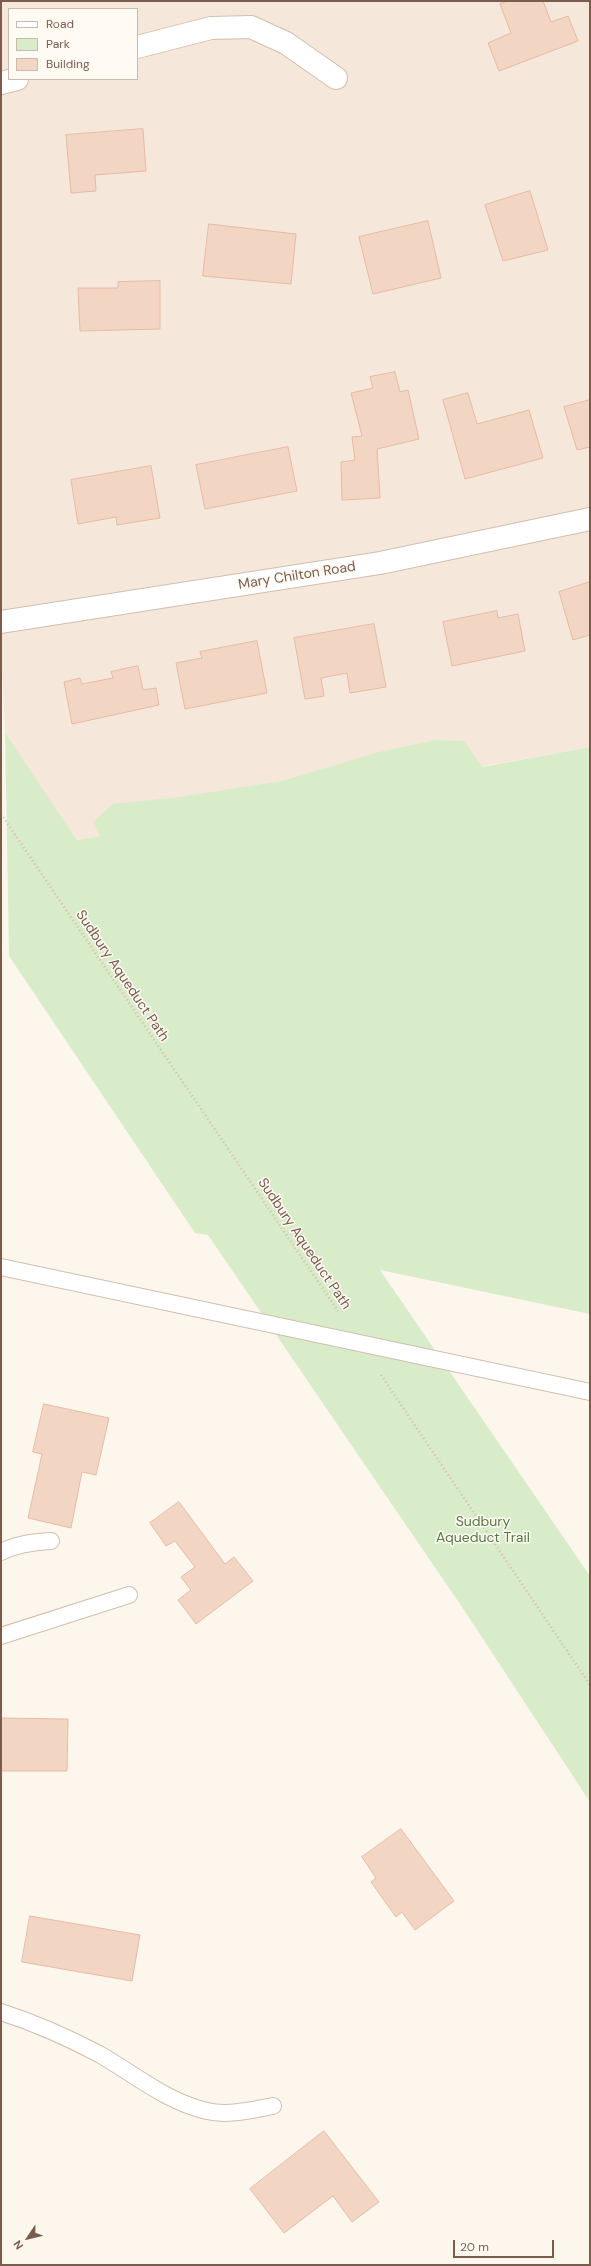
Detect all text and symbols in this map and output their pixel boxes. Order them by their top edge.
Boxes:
legend [8,8,138,80]
text: Road [46,16,74,32]
text: Park [46,36,70,52]
text: Building [46,56,90,72]
street label: Mary Chilton Road [237,558,357,594]
street label: Sudbury Aqueduct Path [72,907,172,1045]
street label: Sudbury Aqueduct Path [254,1175,354,1313]
park label: Sudbury Aqueduct Trail [436,1514,530,1546]
north arrow [8,2218,48,2258]
scale bar [455,2232,556,2258]
text: N [10,2238,26,2252]
text: 20 m [460,2239,489,2255]

